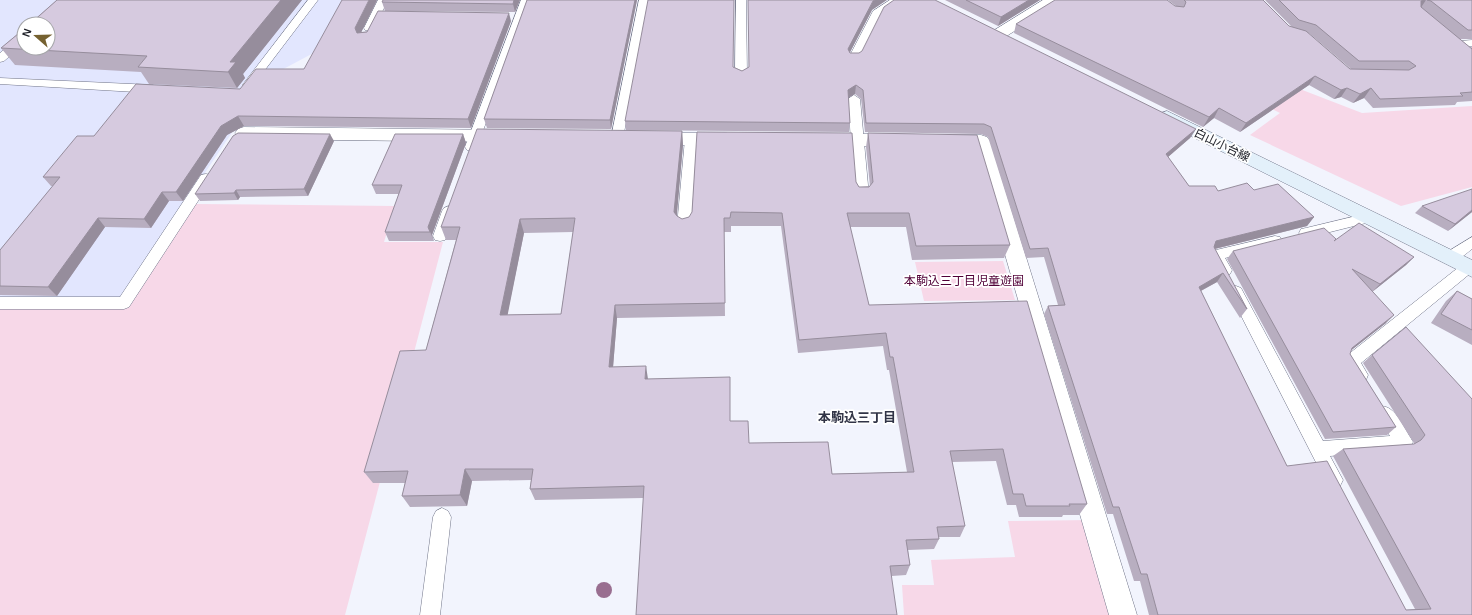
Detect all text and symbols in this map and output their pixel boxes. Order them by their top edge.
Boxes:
north arrow [16,16,56,56]
text: N [20,27,34,38]
street label: 白山小台線 [1192,126,1252,164]
park label: 本駒込三丁目児童遊園 [904,274,1024,288]
district label: 本駒込三丁目 [818,410,896,425]

